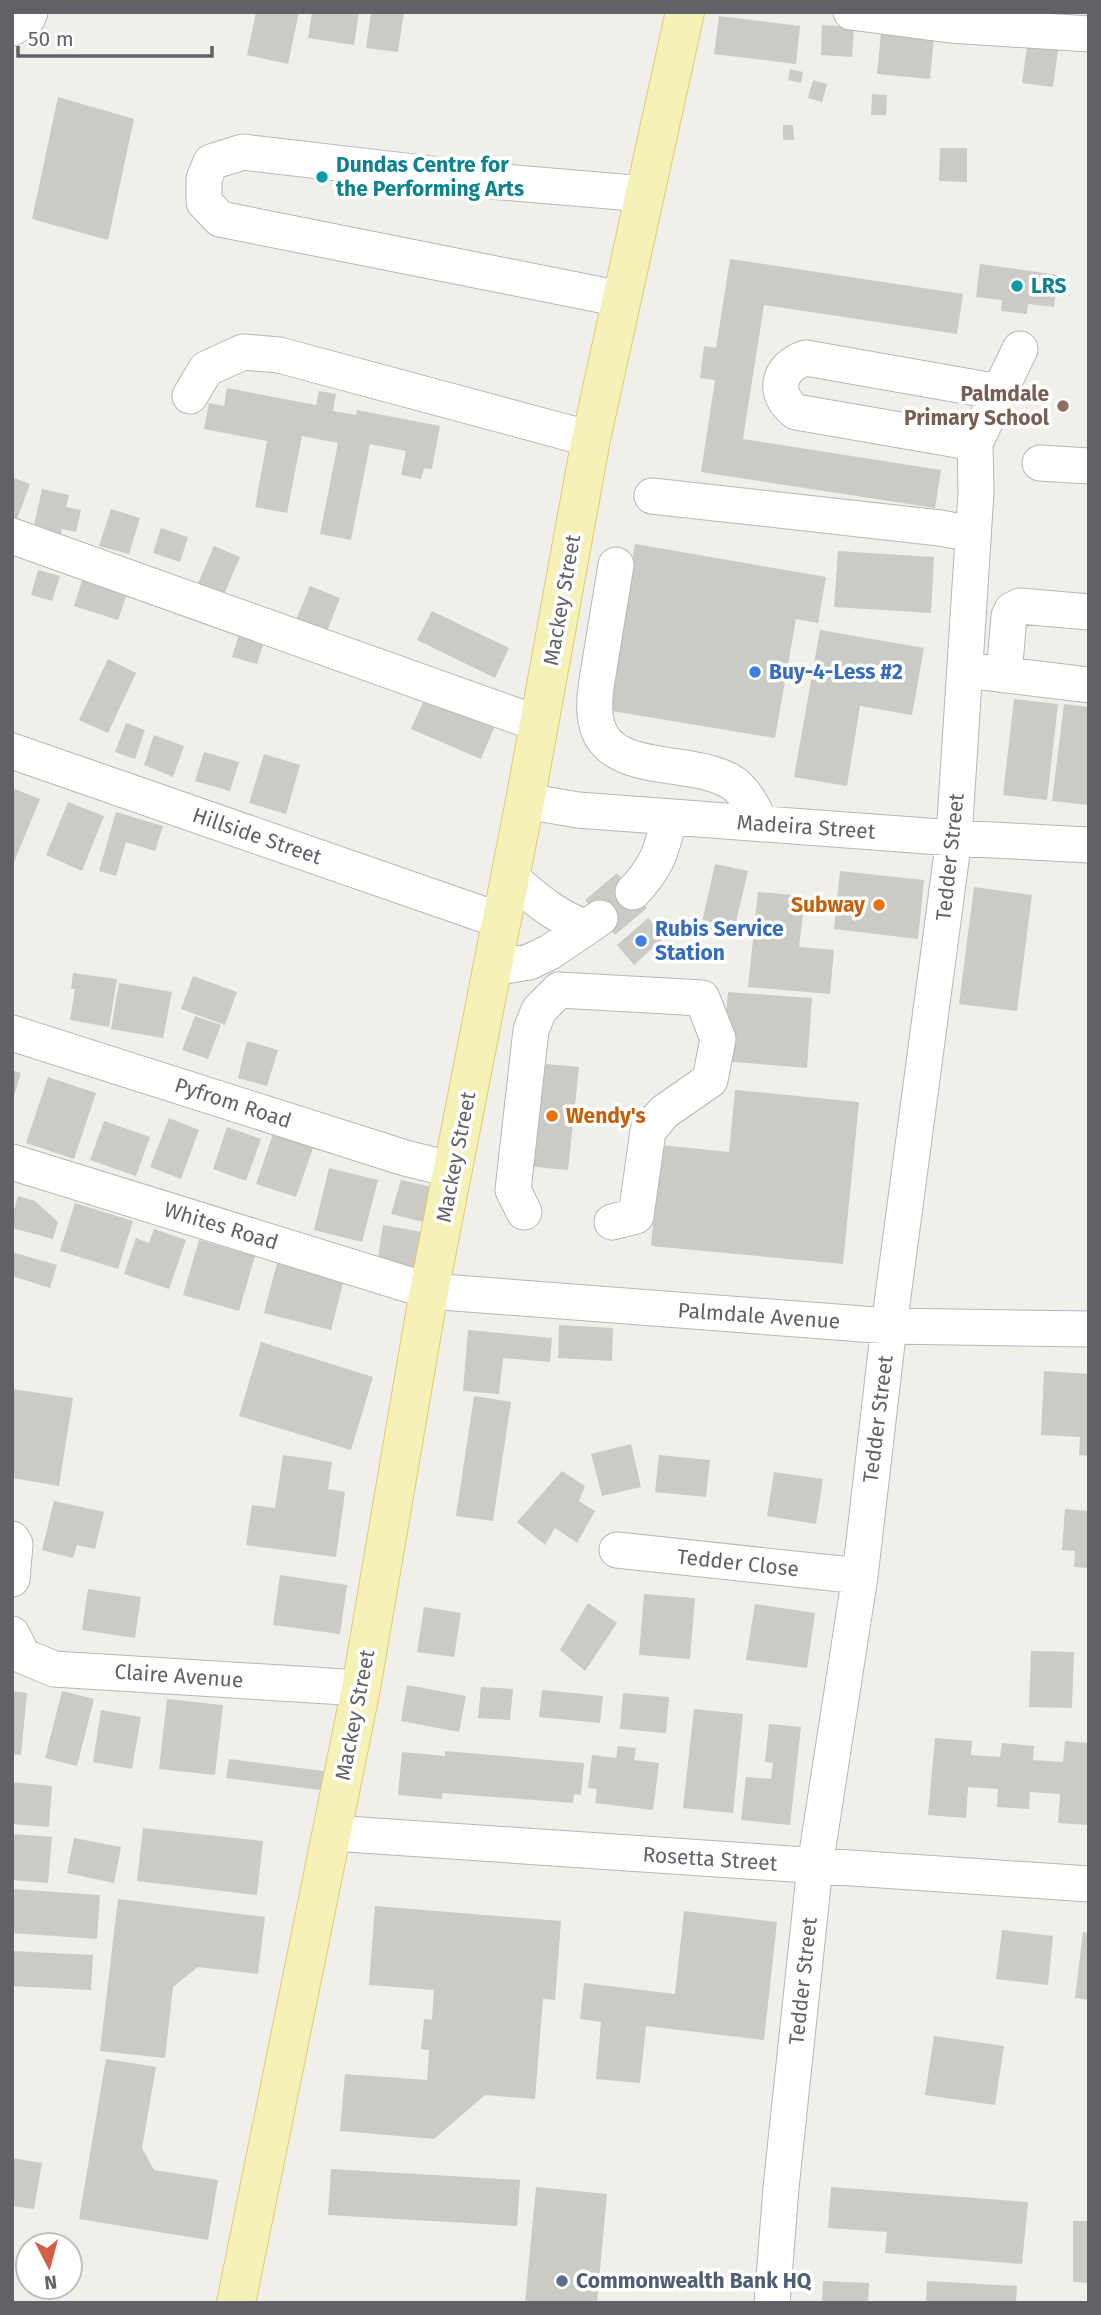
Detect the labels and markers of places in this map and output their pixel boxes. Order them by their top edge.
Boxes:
place label: Dundas Centre for the Performing Arts [336,152,524,202]
marker: Dundas Centre for the Performing Arts [314,169,330,185]
place label: LRS [1031,273,1067,299]
marker: LRS [1009,278,1025,294]
place label: Palmdale Primary School [904,381,1050,431]
marker: Palmdale Primary School [1055,398,1071,414]
place label: Buy-4-Less #2 [769,659,903,685]
marker: Buy-4-Less #2 [747,664,763,680]
place label: Subway [791,892,865,918]
marker: Subway [871,897,887,913]
place label: Rubis Service Station [655,916,784,966]
marker: Rubis Service Station [633,933,649,949]
place label: Wendy's [566,1103,646,1129]
marker: Wendy's [544,1108,560,1124]
place label: Commonwealth Bank HQ [576,2268,812,2294]
marker: Commonwealth Bank HQ [554,2273,570,2289]

